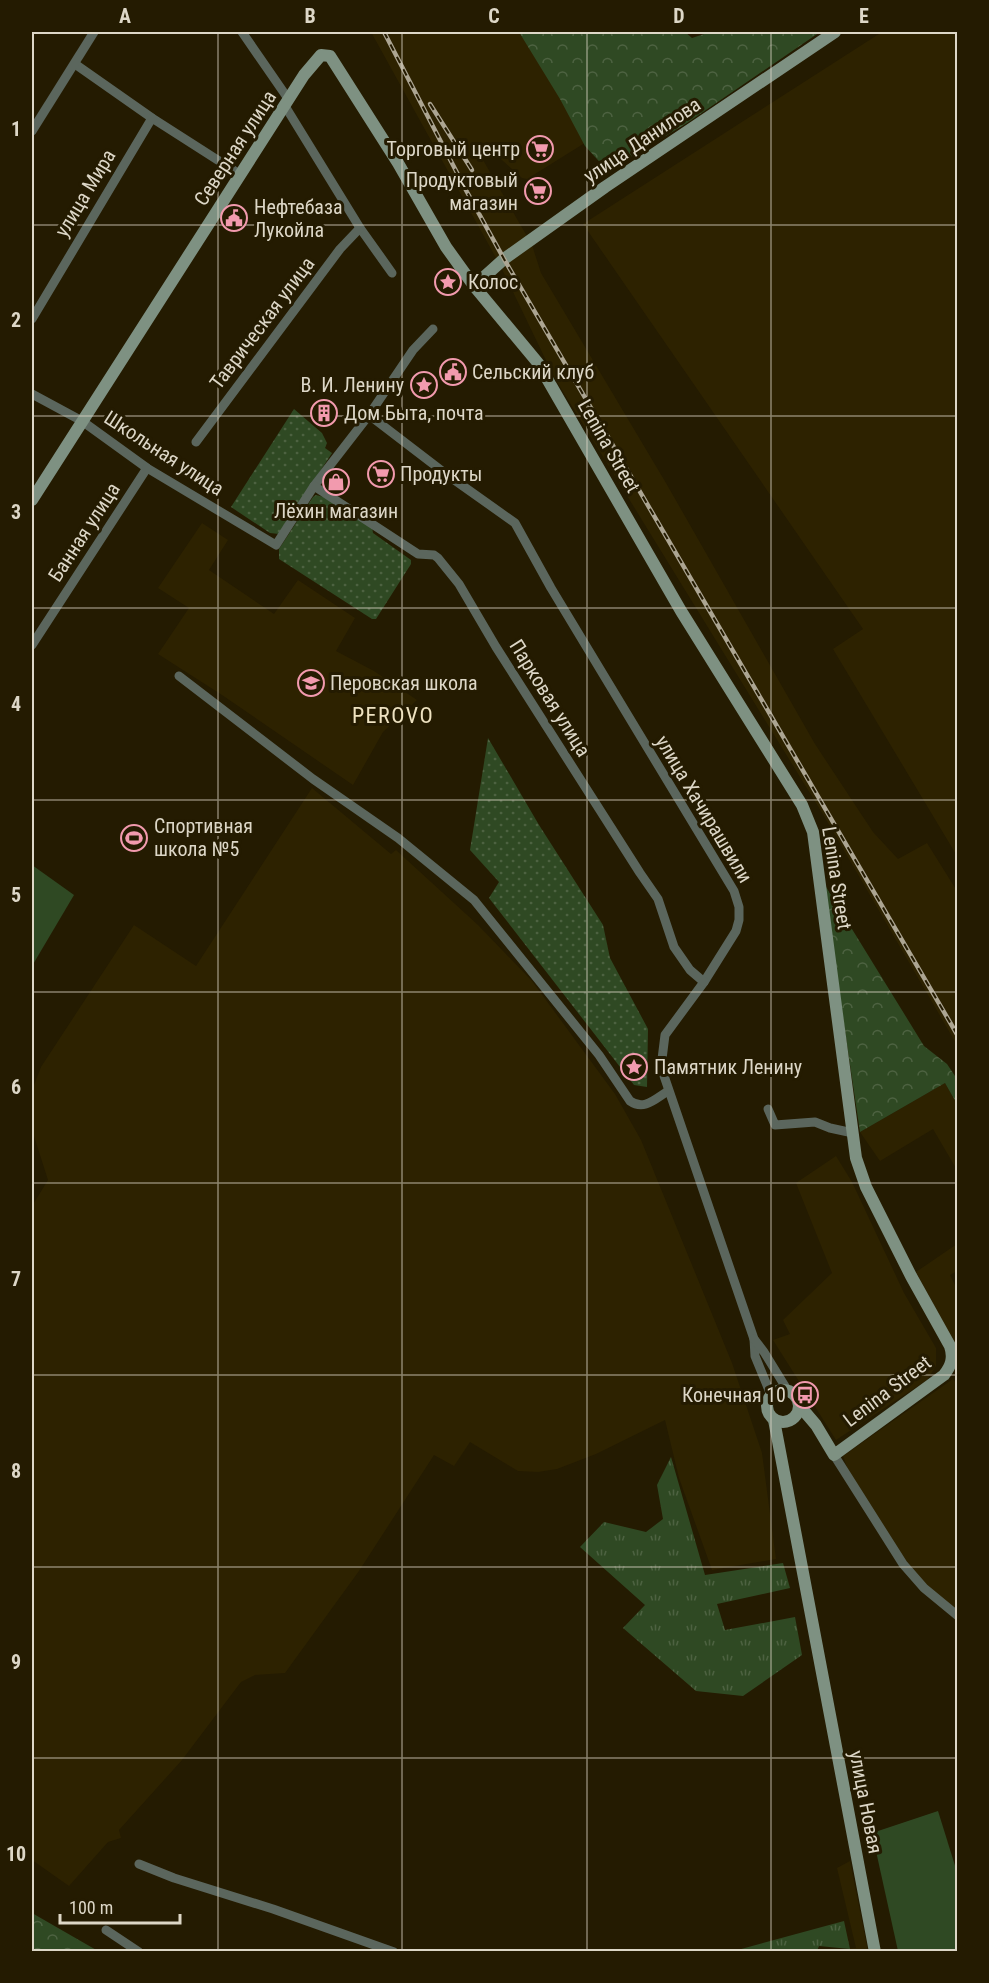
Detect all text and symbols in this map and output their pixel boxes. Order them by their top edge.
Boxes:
text: A [119,4,131,28]
text: B [304,4,316,28]
text: C [488,4,500,28]
text: D [673,4,685,28]
text: E [859,4,869,28]
street label: Северная улица [189,86,281,210]
street label: улица Данилова [579,92,705,188]
text: 1 [11,117,21,141]
supermarket icon: Торговый центр [525,134,555,164]
place label: Торговый центр [387,137,520,161]
street label: улица Мира [50,145,120,241]
place label: Продуктовый магазин [406,168,518,215]
supermarket icon: Продуктовый магазин [523,176,553,206]
place label: Нефтебаза Лукойла [254,195,342,242]
public building icon: Нефтебаза Лукойла [219,203,249,233]
street label: Таврическая улица [205,252,319,394]
place icon: Колос [433,267,463,297]
place label: Колос [468,270,518,294]
text: 2 [11,308,21,332]
public building icon: Сельский клуб [438,357,468,387]
place label: Сельский клуб [472,360,594,384]
place icon: В. И. Ленину [409,370,439,400]
place label: В. И. Ленину [300,373,404,397]
street label: Lenina Street [573,395,645,497]
building icon: Дом Быта, почта [309,398,339,428]
place label: Дом Быта, почта [344,401,484,425]
street label: Школьная улица [100,405,228,501]
supermarket icon: Продукты [366,459,396,489]
place label: Продукты [400,462,482,486]
shop icon: Лёхин магазин [321,467,351,497]
street label: Банная улица [43,478,125,586]
place label: Лёхин магазин [274,499,398,523]
text: 3 [11,500,21,524]
street label: Парковая улица [504,635,596,761]
school or university icon: Перовская школа [296,668,326,698]
place label: Перовская школа [330,671,478,695]
text: 4 [11,692,21,716]
district label: PEROVO [352,703,434,728]
street label: улица Хачирашвили [651,731,757,887]
place label: Спортивная школа №5 [154,814,253,861]
sports icon: Спортивная школа №5 [119,823,149,853]
street label: Lenina Street [817,825,857,931]
text: 5 [11,883,21,907]
place icon: Памятник Ленину [619,1052,649,1082]
place label: Памятник Ленину [654,1055,802,1079]
text: 6 [11,1075,21,1099]
text: 7 [11,1267,21,1291]
street label: Lenina Street [838,1350,936,1432]
bus stop icon: Конечная 10 [790,1380,820,1410]
place label: Конечная 10 [682,1383,786,1407]
text: 8 [11,1459,21,1483]
text: 9 [11,1650,21,1674]
street label: улица Новая [844,1748,888,1856]
text: 10 [6,1842,26,1866]
scale bar [60,1887,180,1925]
text: 100 m [69,1897,113,1918]

